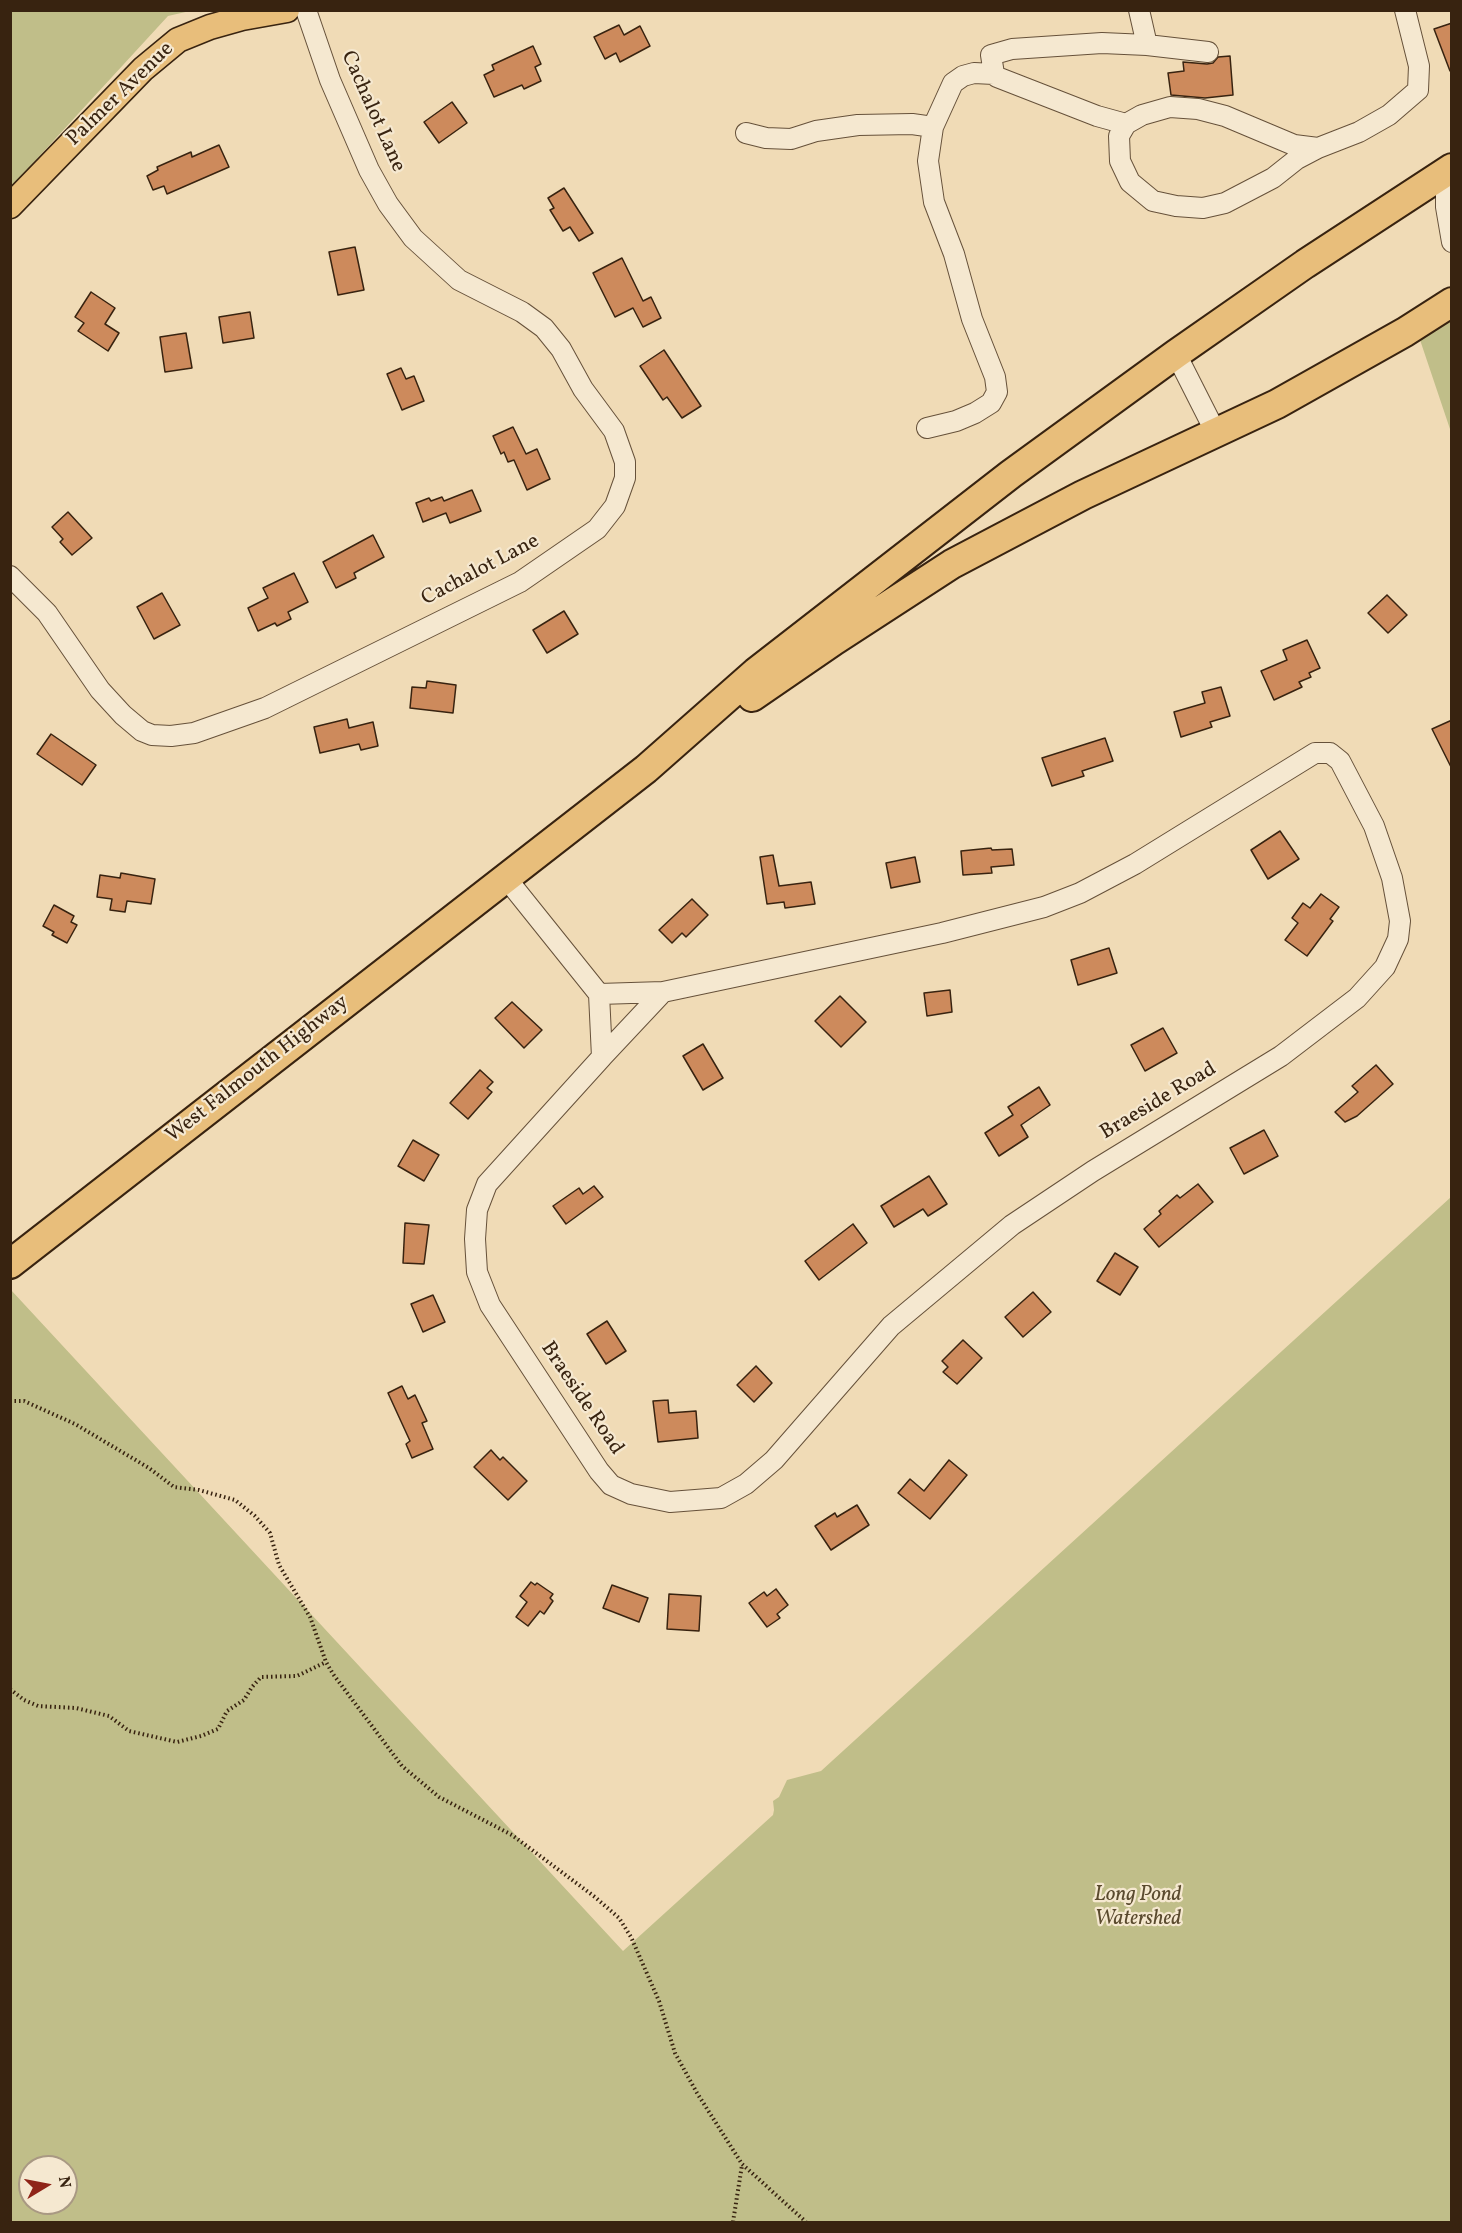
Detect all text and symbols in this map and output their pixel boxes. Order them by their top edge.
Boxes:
street label: Palmer Avenue [62,38,180,152]
street label: Cachalot Lane [334,48,410,176]
street label: Cachalot Lane [418,529,544,613]
street label: West Falmouth Highway [162,991,354,1149]
street label: Braeside Road [1096,1057,1222,1147]
street label: Braeside Road [534,1338,628,1460]
park label: Long Pond Watershed [1094,1883,1182,1933]
north arrow [18,2155,78,2215]
text: N [52,2175,76,2190]

